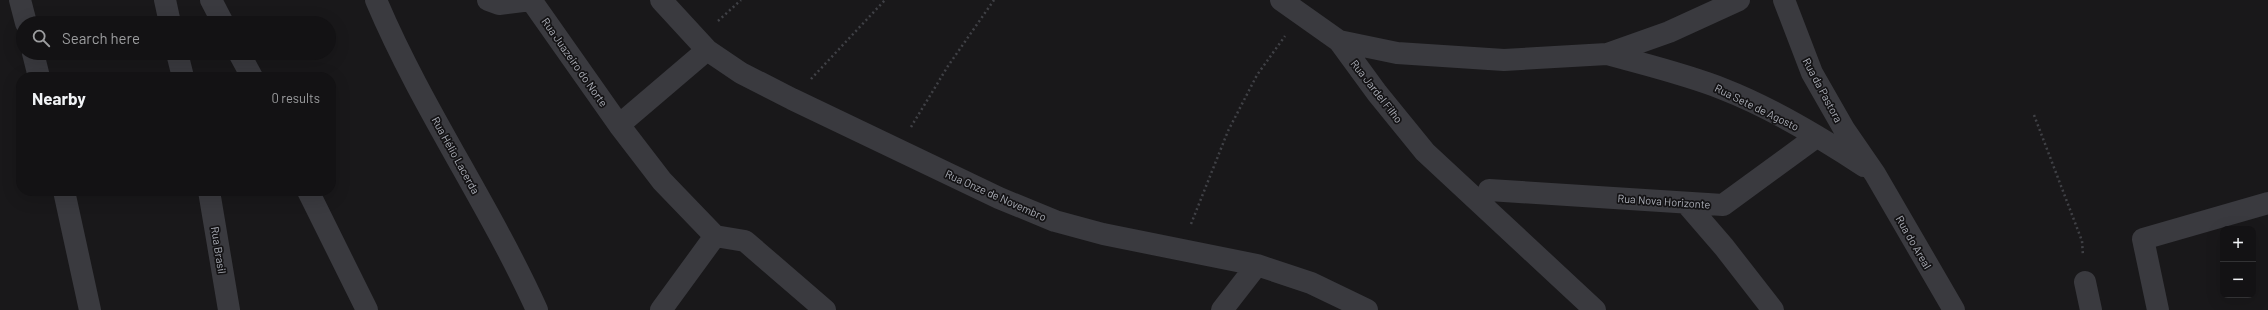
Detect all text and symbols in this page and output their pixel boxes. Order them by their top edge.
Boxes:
street label: Rua Juazeiro do Norte [539,15,611,109]
search box [16,16,336,60]
icon: search [30,27,52,49]
text: Search here [62,29,140,47]
street label: Rua da Pastora [1801,56,1845,124]
street label: Rua Jardel Filho [1348,57,1406,125]
street label: Rua Sete de Agosto [1713,81,1801,133]
text: Nearby [32,88,86,108]
text: 0 results [271,90,320,106]
street label: Rua Hélio Lacerda [429,114,483,196]
street label: Rua Onze de Novembro [943,167,1049,223]
street label: Rua Nova Horizonte [1617,191,1711,211]
street label: Rua do Areal [1894,213,1934,271]
street label: Rua Brasil [209,225,229,275]
map controls [2220,226,2256,298]
button: + [2220,226,2256,262]
button: − [2220,262,2256,298]

